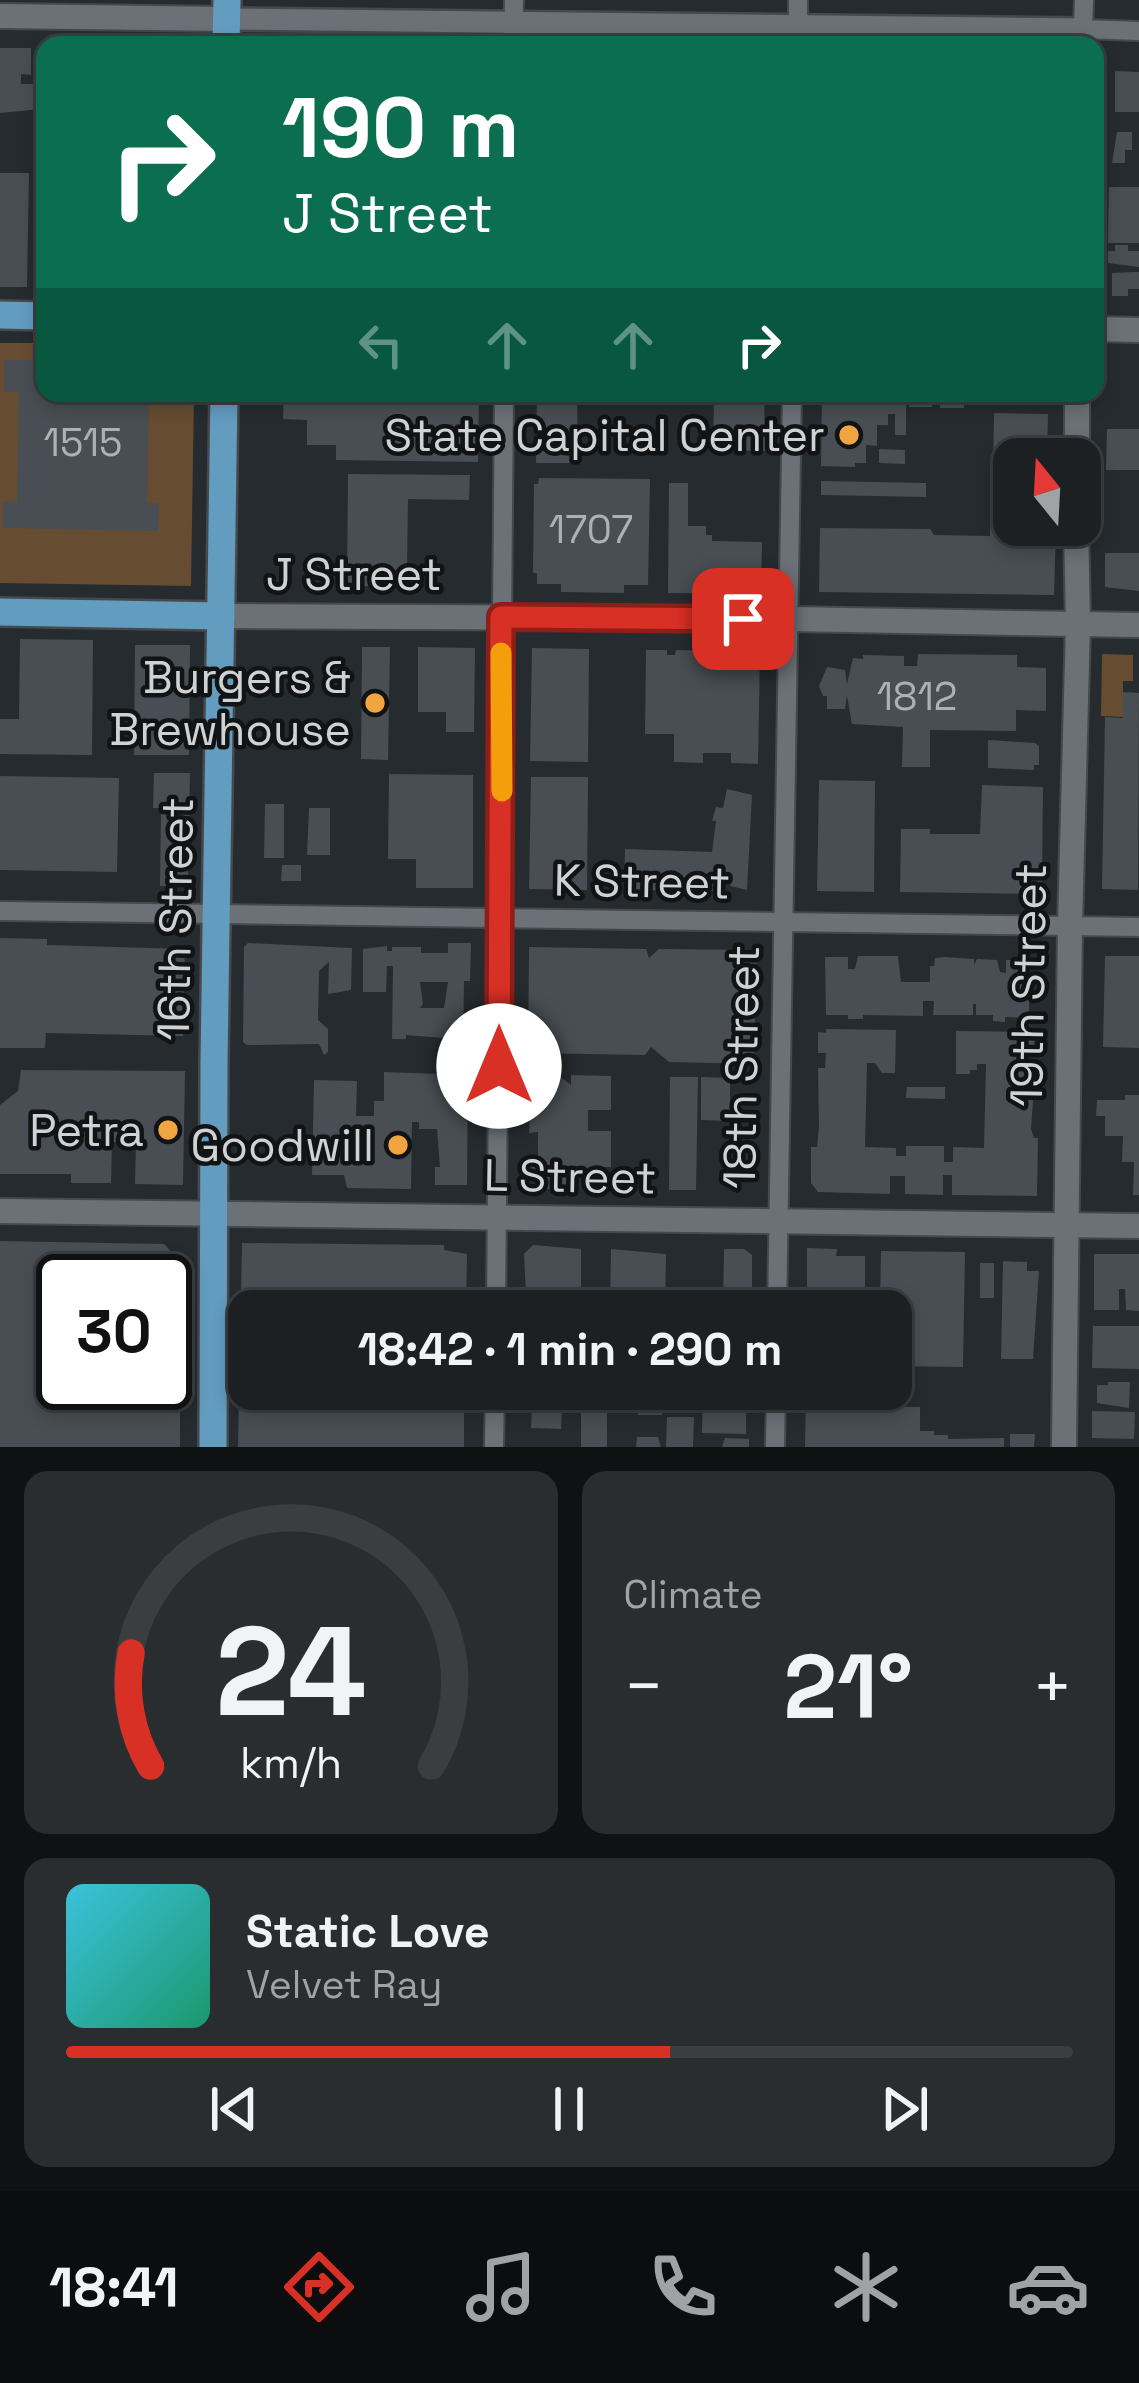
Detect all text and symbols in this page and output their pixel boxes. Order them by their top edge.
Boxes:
text: 190 m [282,74,519,182]
icon: right [84,84,240,240]
text: J Street [282,179,493,248]
icon: left [348,312,414,378]
icon: ahead [474,312,540,378]
icon: ahead [600,312,666,378]
icon: right [726,312,792,378]
place label: State Capital Center [385,407,825,464]
house number: 1515 [44,418,122,467]
marker: State Capital Center [836,422,862,448]
north arrow [993,438,1101,546]
map controls [993,438,1101,546]
house number: 1707 [549,505,633,554]
street label: J Street [266,546,442,603]
pin [692,568,794,670]
icon: arrive [710,586,776,652]
place label: Burgers & Brewhouse [110,649,351,758]
house number: 1812 [877,672,957,721]
marker: Burgers & Brewhouse [362,690,388,716]
street label: 16th Street [145,797,206,1041]
street label: K Street [553,851,731,912]
street label: 19th Street [998,863,1059,1107]
street label: 18th Street [711,944,772,1190]
position arrow [436,1003,562,1129]
place label: Petra [29,1102,144,1159]
marker: Petra [155,1117,181,1143]
place label: Goodwill [191,1117,374,1174]
marker: Goodwill [385,1132,411,1158]
street label: L Street [483,1146,657,1207]
speed limit sign: 30 [36,1254,192,1410]
text: 18:42 · 1 min · 290 m [358,1321,782,1378]
text: Climate [624,1570,763,1619]
text: 24 [215,1592,367,1751]
text: 21° [783,1629,913,1744]
text: − [624,1644,664,1728]
text: + [1032,1644,1073,1728]
text: km/h [240,1735,342,1790]
text: Static Love [246,1903,490,1960]
text: Velvet Ray [246,1960,442,2009]
icon: previous [201,2076,267,2142]
icon: pause [536,2076,602,2142]
icon: next [872,2076,938,2142]
icon: directions [277,2245,361,2329]
icon: music [459,2245,543,2329]
icon: phone [641,2245,725,2329]
icon: climate [824,2245,908,2329]
icon: car [1006,2245,1090,2329]
text: 18:41 [49,2253,179,2322]

